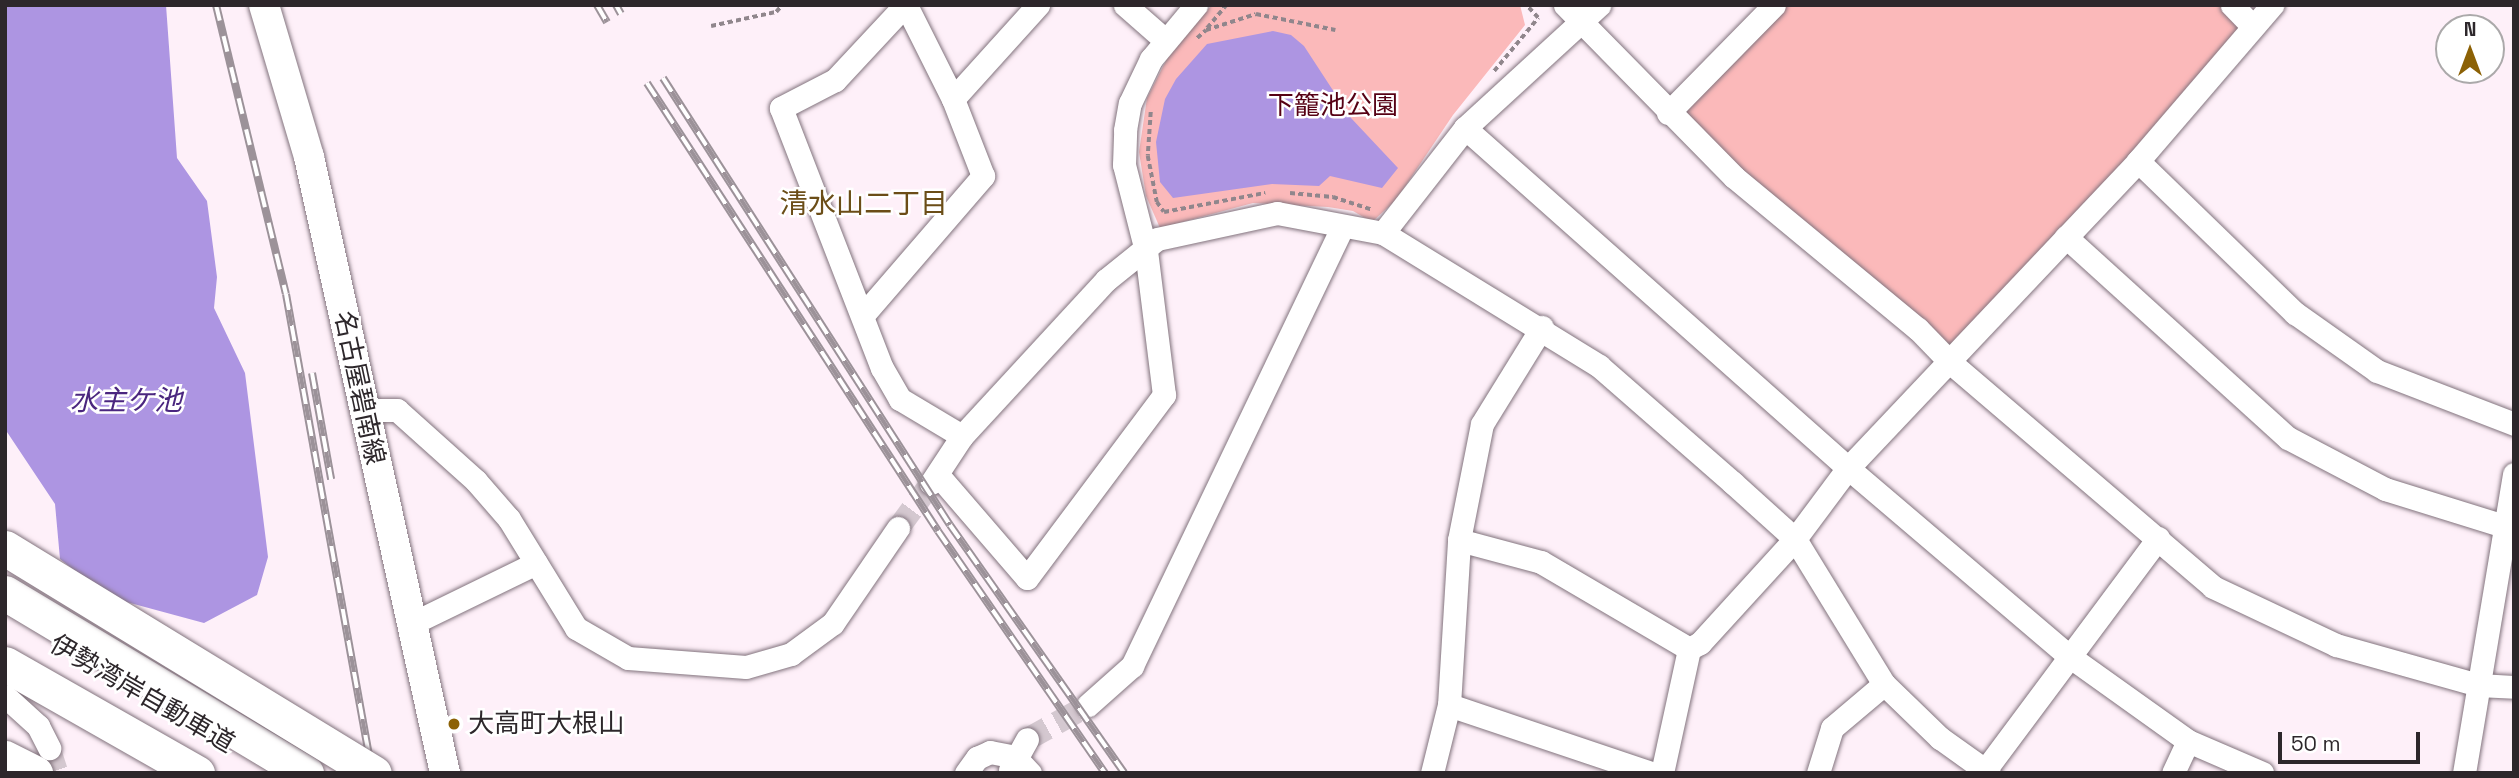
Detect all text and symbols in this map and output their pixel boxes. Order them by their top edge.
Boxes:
north arrow [2435,14,2505,84]
text: N [2464,17,2476,42]
park label: 下籠池公園 [1268,90,1398,122]
district label: 清水山二丁目 [780,186,948,220]
street label: 名古屋碧南線 [328,308,390,468]
water label: 水主ケ池 [70,383,182,417]
street label: 伊勢湾岸自動車道 [44,628,240,760]
place label: 大高町大根山 [468,708,624,740]
marker: 大高町大根山 [446,716,462,732]
scale bar [2281,718,2423,762]
text: 50 m [2291,730,2341,757]

